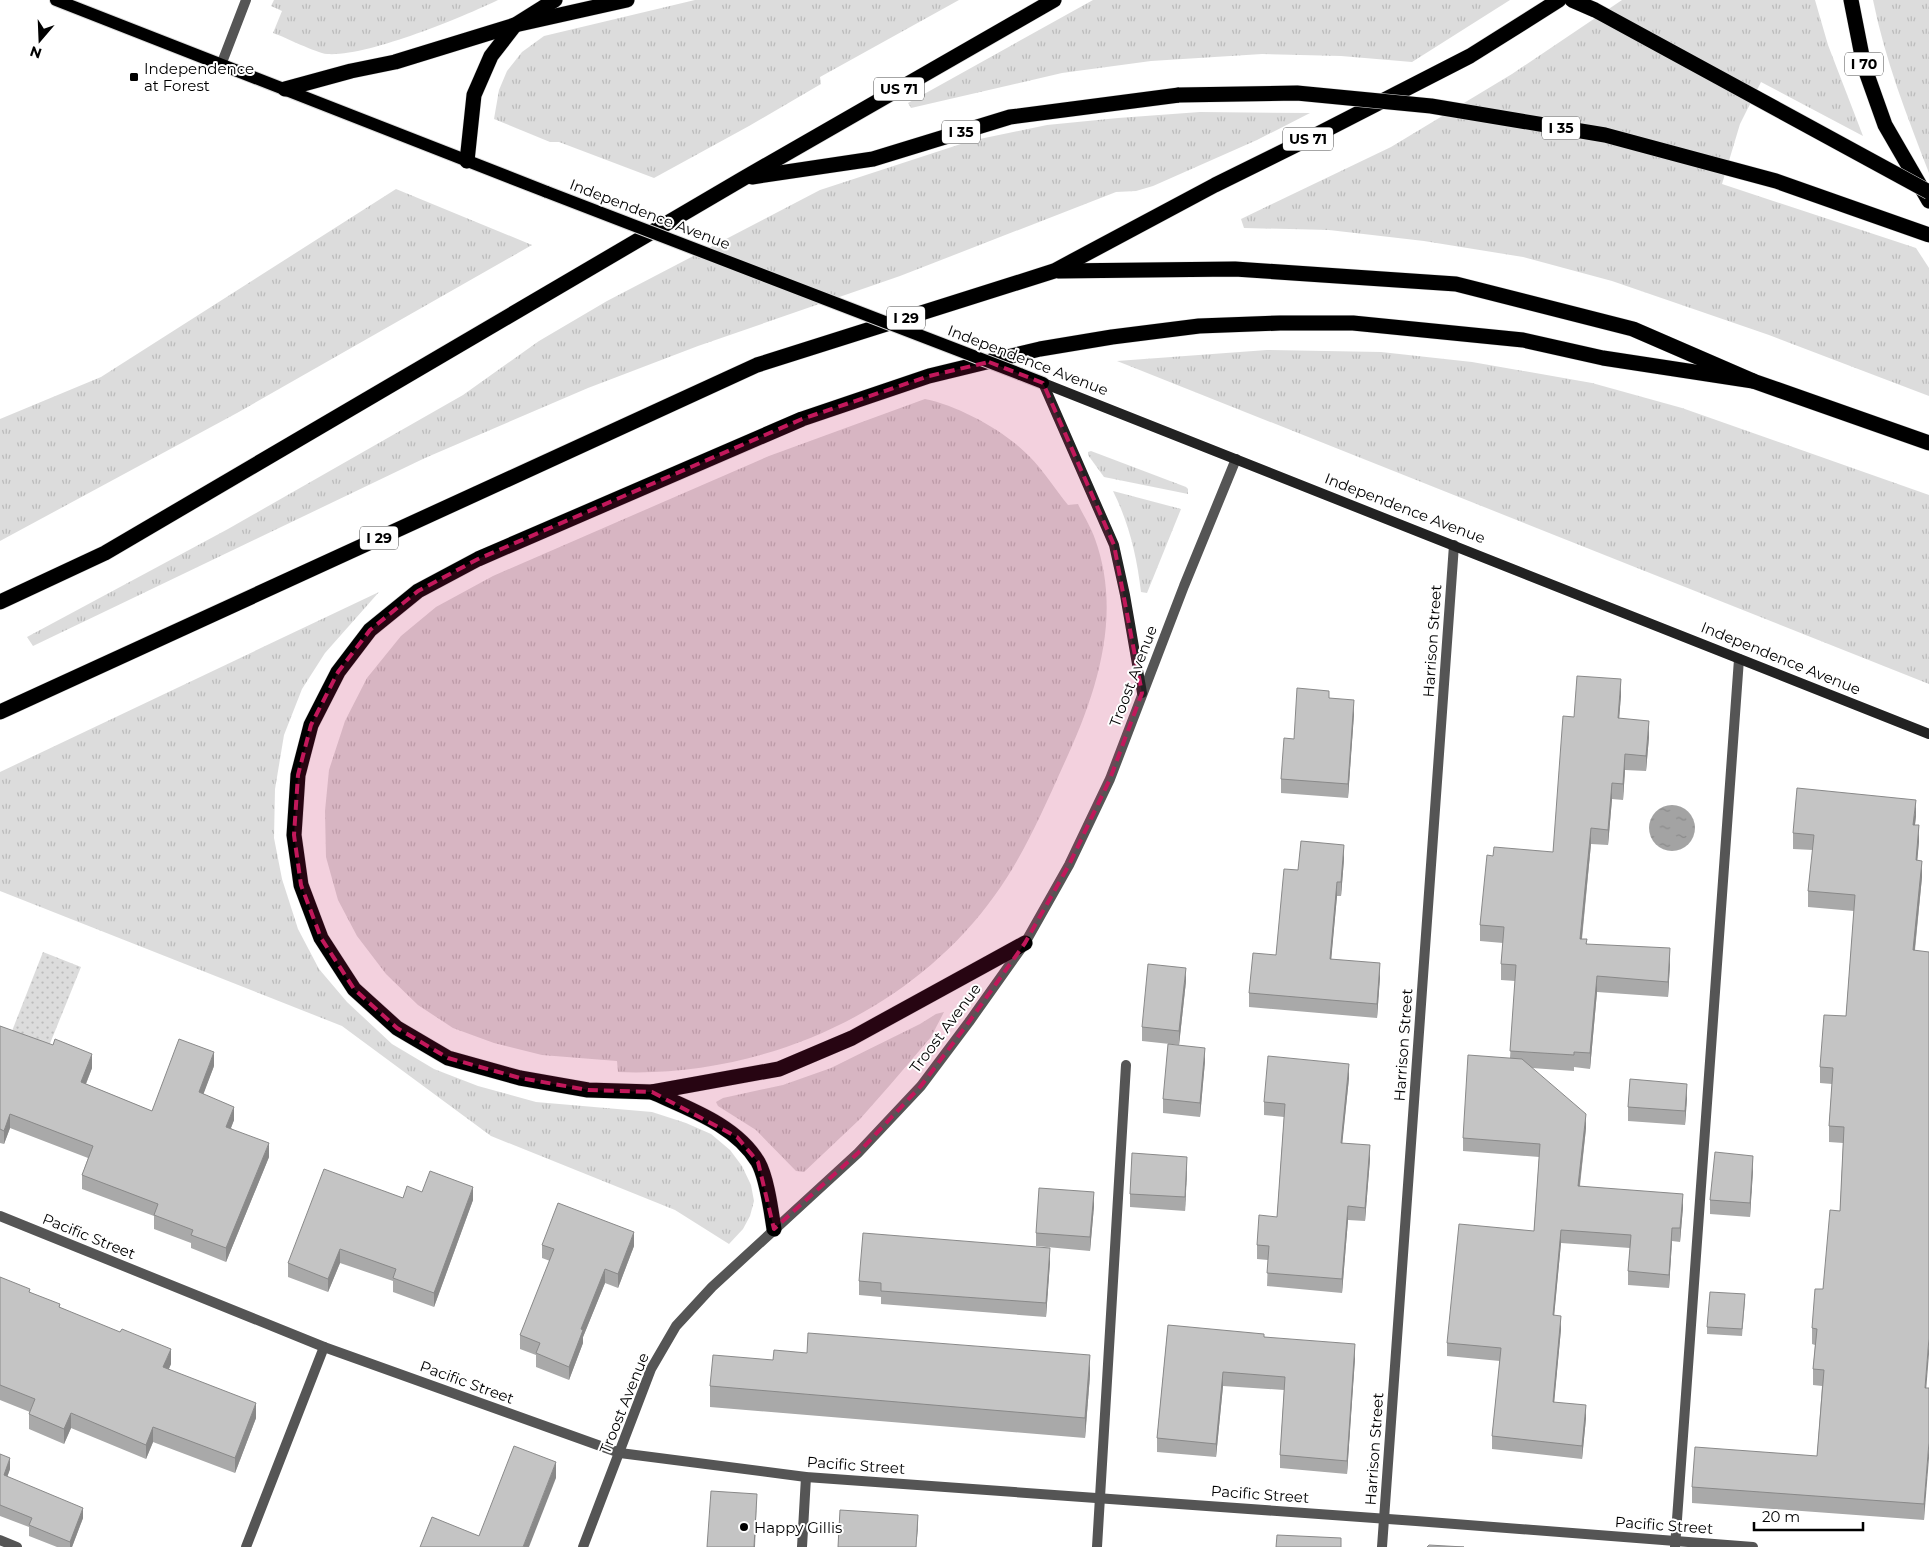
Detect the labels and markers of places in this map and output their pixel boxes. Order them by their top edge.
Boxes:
place label: Independence at Forest [144,59,254,95]
marker: Independence at Forest [128,71,140,83]
place label: Happy Gillis [754,1518,842,1537]
marker: Happy Gillis [738,1521,750,1533]

